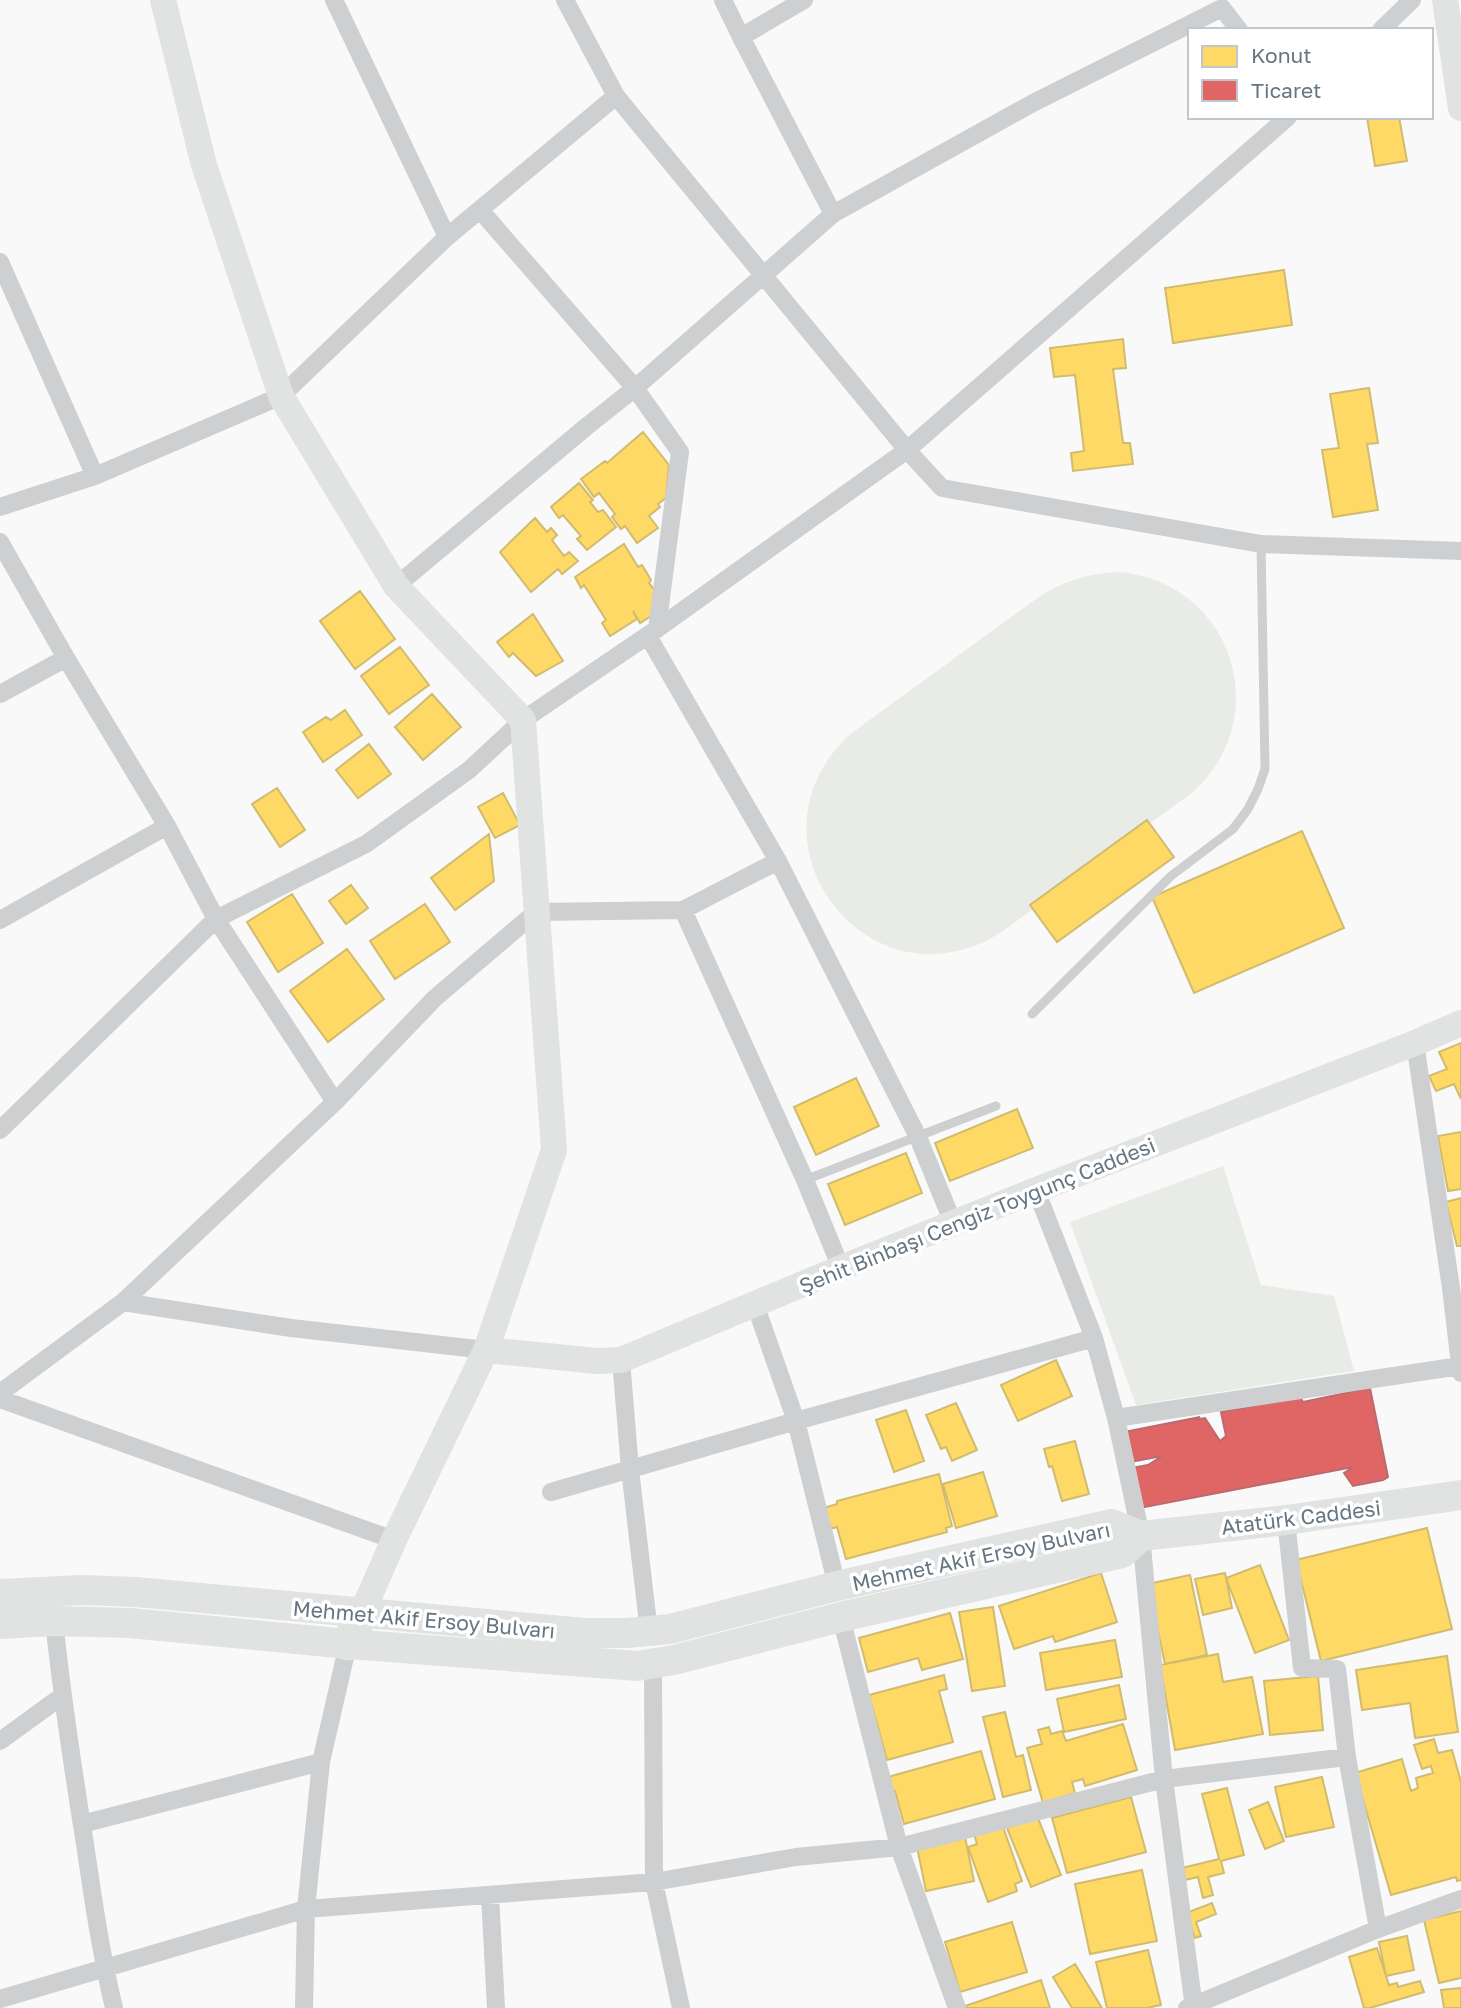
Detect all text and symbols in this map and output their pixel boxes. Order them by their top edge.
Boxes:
legend [1188,28,1433,119]
text: Konut [1251,42,1312,68]
text: Ticaret [1251,77,1322,103]
street label: Şehit Binbaşı Cengiz Toygunç Caddesi [795,1131,1159,1299]
street label: Atatürk Caddesi [1220,1494,1382,1540]
street label: Mehmet Akif Ersoy Bulvarı [850,1516,1112,1596]
street label: Mehmet Akif Ersoy Bulvarı [292,1595,556,1643]

